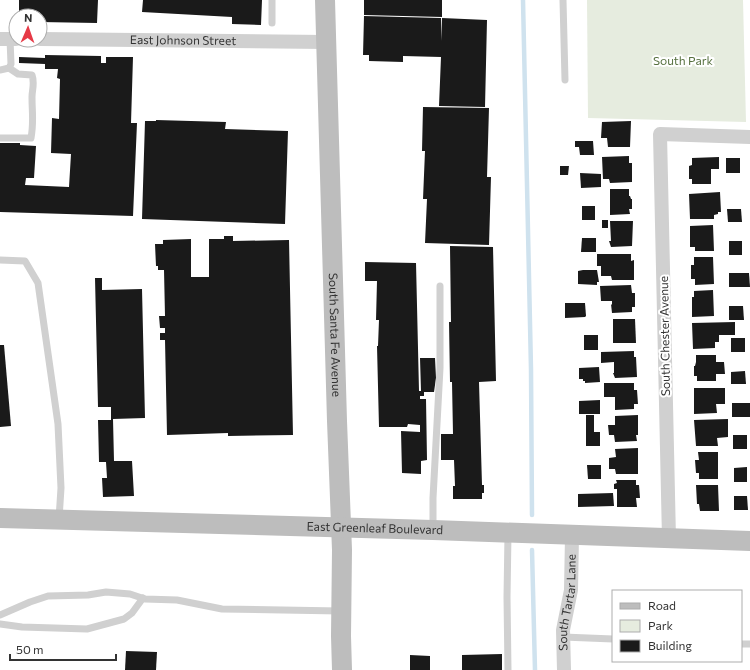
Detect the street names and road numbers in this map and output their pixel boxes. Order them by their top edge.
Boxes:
street label: East Johnson Street [130,32,236,47]
street label: South Santa Fe Avenue [327,273,344,397]
street label: South Chester Avenue [656,276,672,396]
street label: East Greenleaf Boulevard [306,519,443,536]
street label: South Tartar Lane [555,554,578,651]

